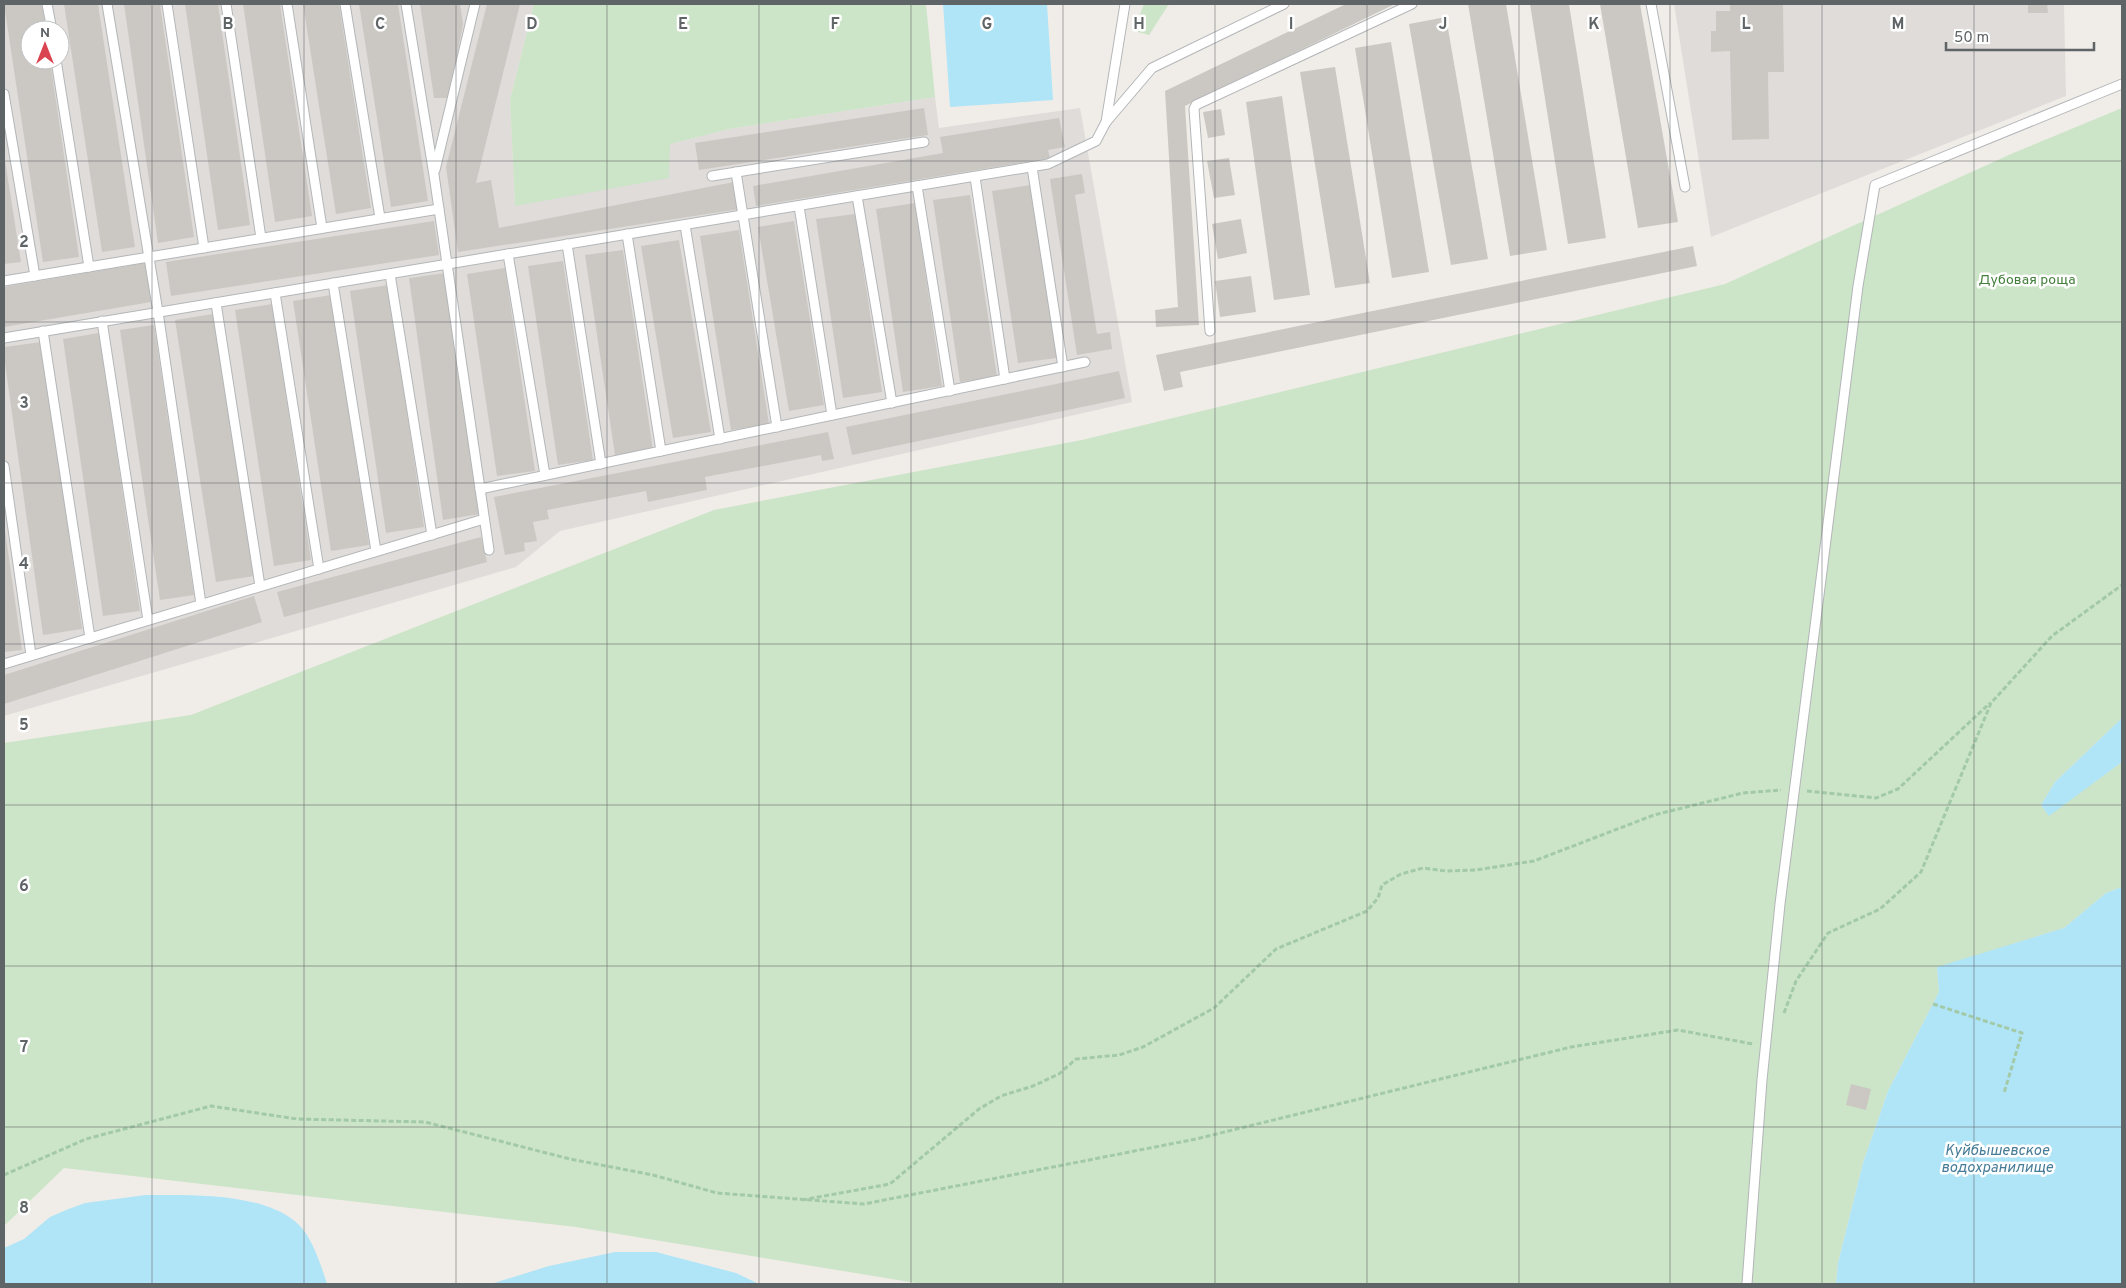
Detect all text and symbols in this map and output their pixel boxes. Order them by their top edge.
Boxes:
text: B [222,15,234,35]
text: C [375,15,385,35]
text: D [526,15,538,35]
text: E [678,15,688,35]
text: F [830,15,840,35]
text: G [982,15,992,35]
text: H [1133,15,1145,35]
text: I [1289,15,1293,35]
text: J [1439,15,1447,35]
text: K [1588,15,1600,35]
text: L [1741,15,1751,35]
text: M [1892,15,1904,35]
north arrow [20,20,70,70]
scale bar [1946,20,2094,52]
text: N [40,25,50,42]
text: 50 m [1954,29,1989,48]
text: 2 [19,233,29,253]
park label: Дубовая роща [1978,272,2076,289]
text: 3 [19,394,29,414]
text: 4 [19,555,29,575]
text: 5 [19,716,29,736]
text: 6 [19,877,29,897]
text: 7 [20,1038,28,1058]
water label: Куйбышевское водохранилище [1941,1142,2053,1178]
text: 8 [19,1199,29,1219]

